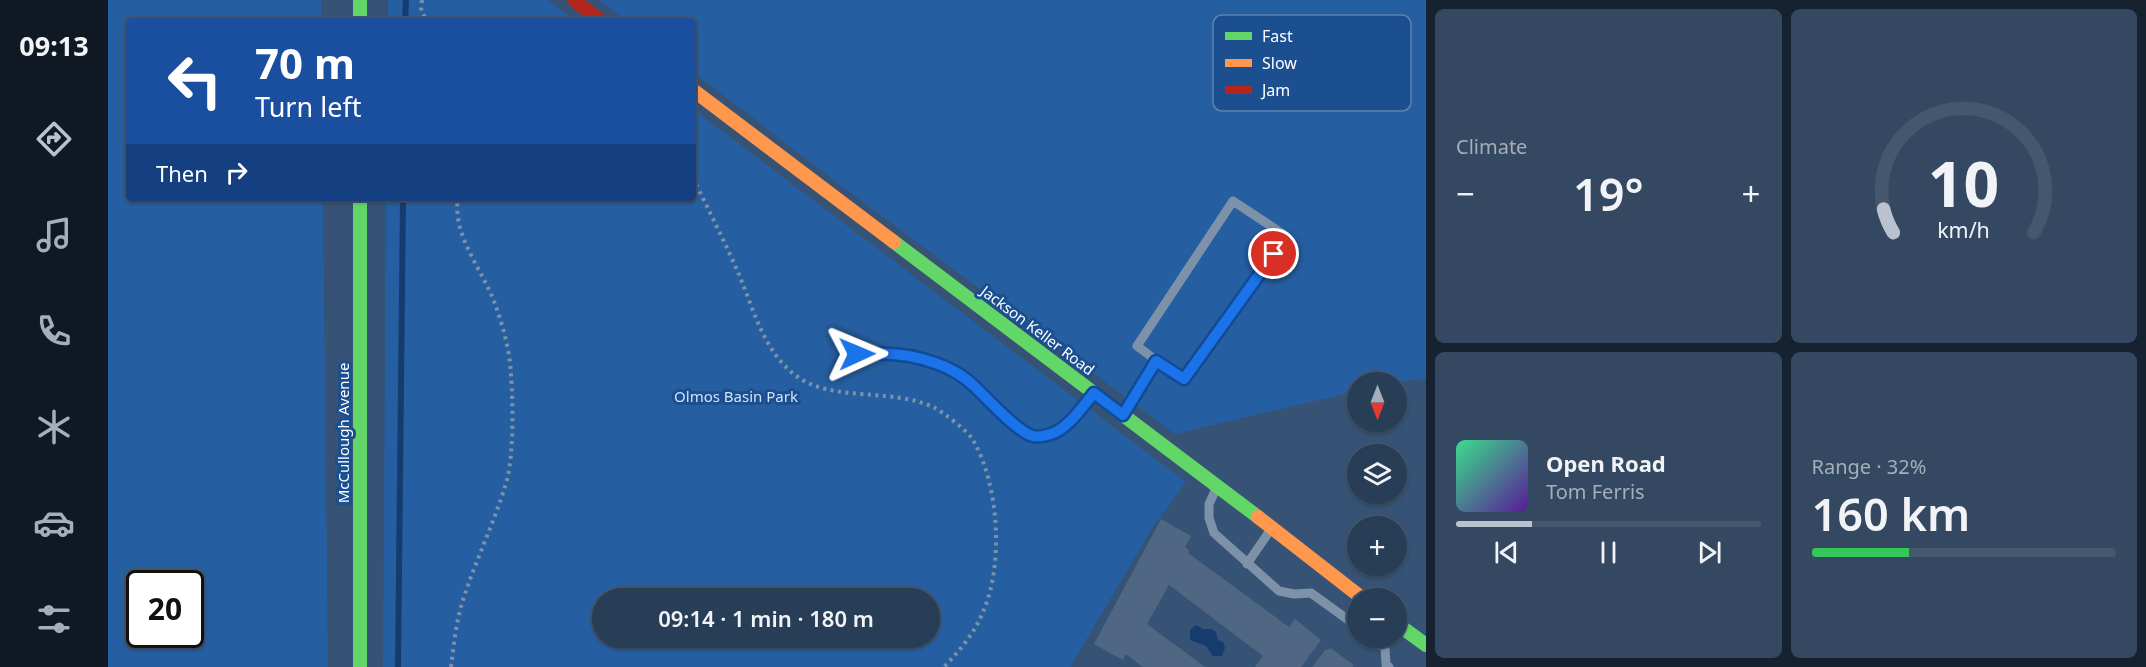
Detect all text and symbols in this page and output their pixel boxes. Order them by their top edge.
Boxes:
legend [1213,15,1411,111]
text: Fast [1262,25,1293,47]
text: 09:13 [19,27,89,64]
text: 70 m [255,34,355,91]
icon: left [156,42,234,120]
text: Slow [1262,52,1297,74]
text: Jam [1260,79,1290,101]
text: Turn left [255,88,361,125]
icon: directions [33,118,75,160]
text: Climate [1456,133,1527,160]
text: 10 [1928,140,1999,225]
icon: right [220,156,253,189]
text: Then [156,158,208,188]
text: 19° [1573,163,1644,224]
text: − [1456,171,1475,216]
text: + [1742,171,1761,216]
icon: music [33,214,75,256]
text: km/h [1937,215,1990,244]
pin [1248,228,1299,279]
icon: arrive [1257,237,1290,270]
street label: Jackson Keller Road [976,280,1099,379]
icon: phone [33,310,75,352]
position arrow [825,322,889,386]
street label: McCullough Avenue [333,363,353,503]
north arrow [1347,372,1407,432]
map controls [1347,372,1407,648]
park label: Olmos Basin Park [674,386,798,406]
icon: climate [33,406,75,448]
button: layers [1347,444,1407,504]
text: Open Road [1546,448,1666,478]
text: Range · 32% [1812,453,1926,480]
text: Tom Ferris [1546,478,1645,505]
text: 160 km [1812,483,1970,544]
icon: car [33,502,75,544]
button: + [1347,516,1407,576]
icon: previous [1490,536,1523,569]
icon: pause [1592,536,1625,569]
icon: next [1693,536,1726,569]
speed limit sign: 20 [126,570,204,648]
button: − [1347,588,1407,648]
icon: filters [33,598,75,640]
text: 09:14 · 1 min · 180 m [658,603,874,633]

